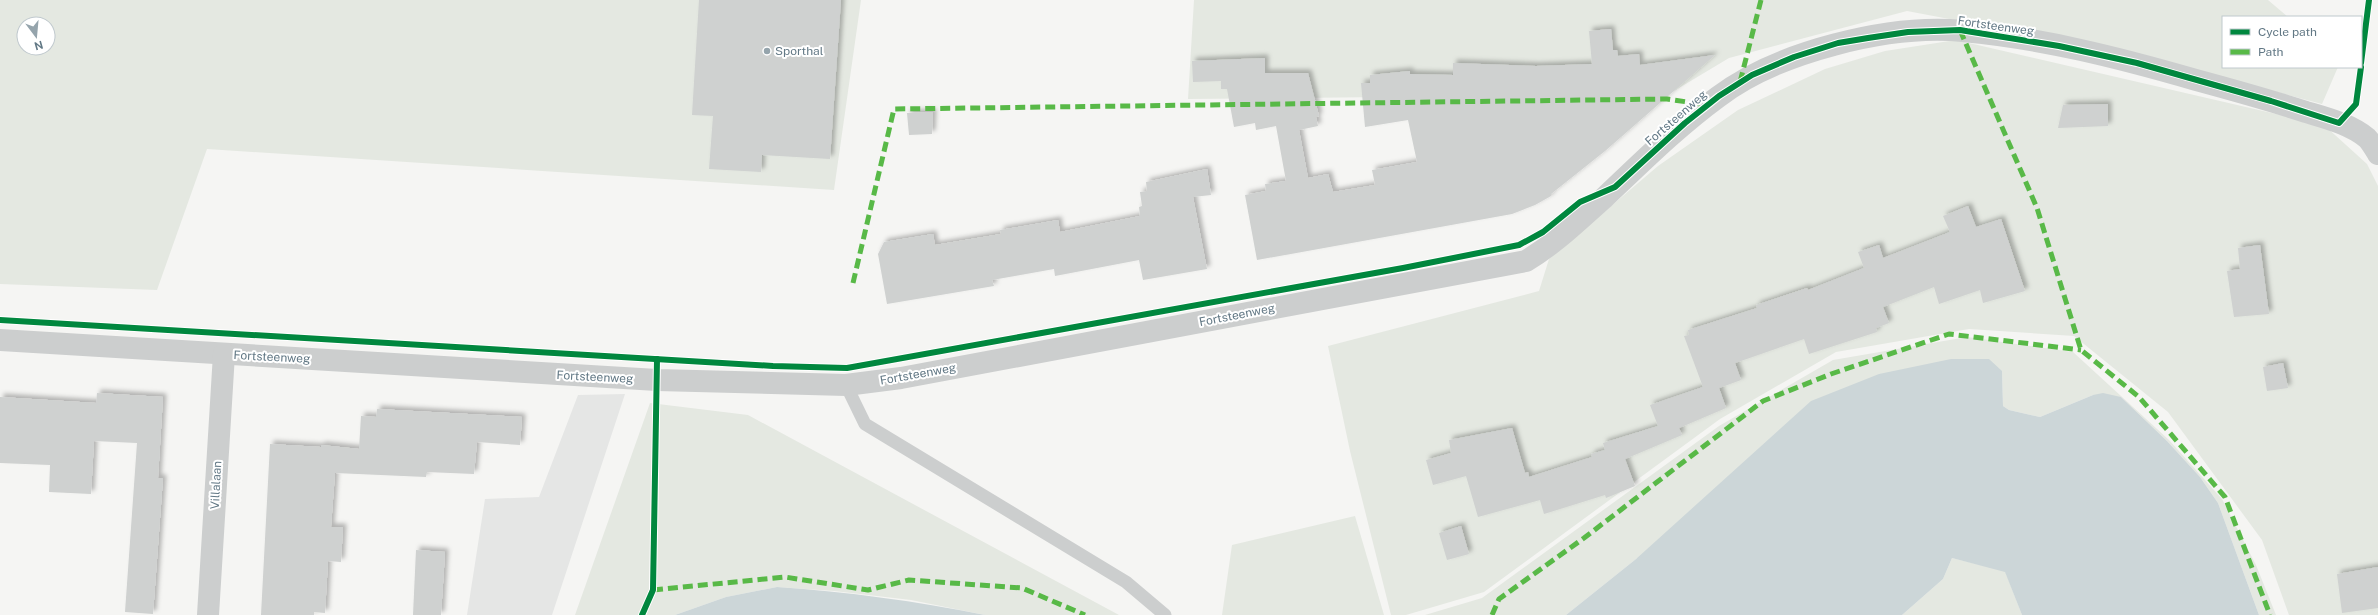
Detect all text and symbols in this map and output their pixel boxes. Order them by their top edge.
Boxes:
street label: Fortsteenweg [1957,14,2035,38]
north arrow [16,16,56,56]
legend [2222,16,2362,68]
text: Cycle path [2258,25,2317,39]
text: N [33,39,45,53]
place label: Sporthal [775,44,824,58]
text: Path [2258,45,2284,59]
marker: Sporthal [762,46,772,56]
street label: Fortsteenweg [1642,87,1710,149]
street label: Fortsteenweg [1198,301,1276,329]
street label: Fortsteenweg [233,348,311,366]
street label: Fortsteenweg [879,360,957,388]
street label: Fortsteenweg [556,368,634,386]
street label: Villalaan [208,460,224,510]

